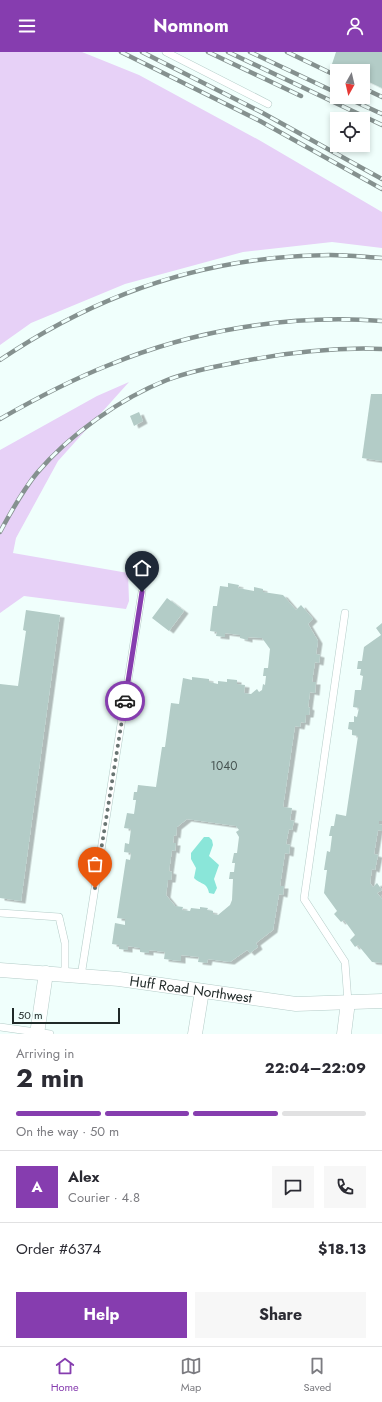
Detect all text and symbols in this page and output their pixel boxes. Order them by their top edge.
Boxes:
text: Nomnom [153,13,229,39]
icon: menu [16,15,38,37]
icon: person [344,15,366,37]
north arrow [330,64,370,104]
map controls [330,64,370,152]
button: locate [330,112,370,152]
pin [125,551,159,592]
icon: home [131,557,153,579]
courier [105,681,145,721]
icon: car [114,690,136,712]
house number: 1040 [211,757,237,775]
pin [78,847,112,888]
icon: bag [84,853,106,875]
street label: Huff Road Northwest [128,971,254,1008]
scale bar [12,1006,120,1025]
text: 50 m [18,1007,43,1023]
text: Arriving in [16,1044,74,1063]
text: 22:04–22:09 [265,1057,366,1079]
text: 2 min [16,1059,84,1097]
text: On the way · 50 m [16,1122,119,1141]
text: Alex [68,1166,99,1188]
button: chat [272,1166,314,1208]
button: phone [324,1166,366,1208]
text: A [31,1176,43,1198]
text: Courier · 4.8 [68,1188,140,1207]
text: Order #6374 [16,1238,101,1260]
text: $18.13 [318,1238,366,1260]
button: Help [16,1292,187,1338]
button: Share [195,1292,366,1338]
tab: Home [51,1355,79,1395]
tab: Map [180,1355,202,1395]
tab: Saved [303,1355,331,1395]

